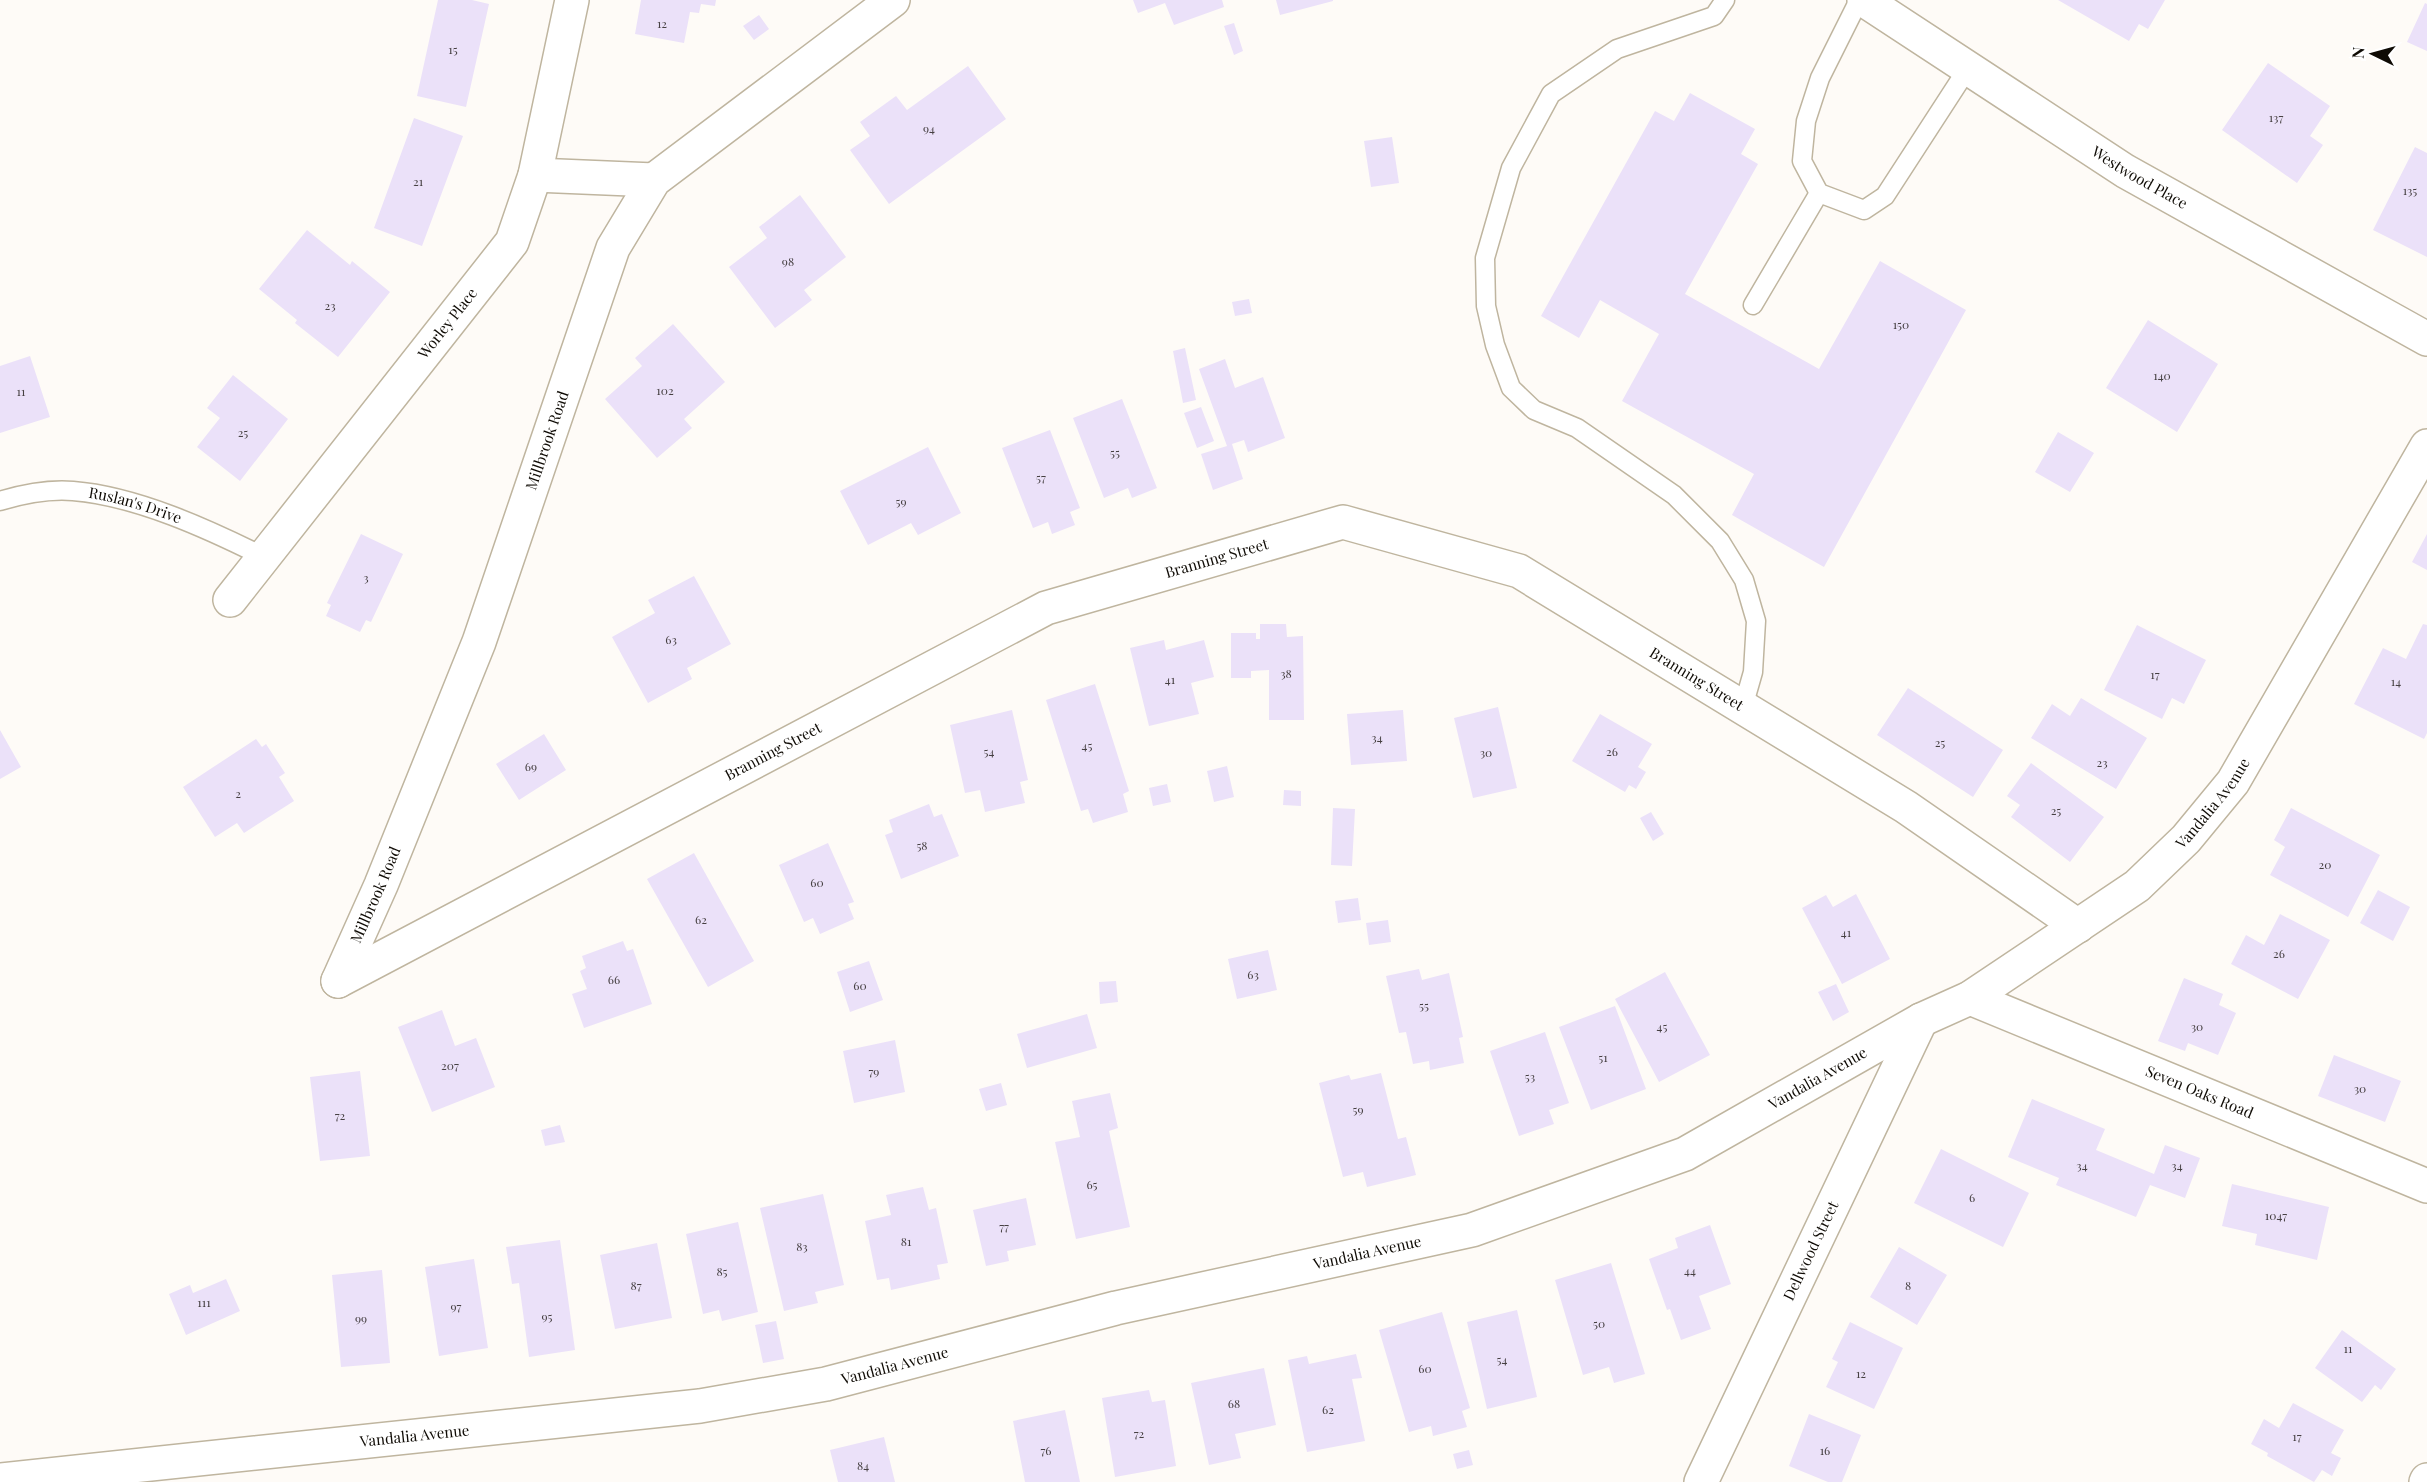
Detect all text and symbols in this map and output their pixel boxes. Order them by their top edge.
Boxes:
house number: 12 [657,15,667,31]
north arrow [2343,24,2403,84]
house number: 15 [448,41,458,57]
text: N [2347,46,2369,59]
house number: 137 [2269,109,2283,125]
house number: 94 [923,120,935,136]
street label: Westwood Place [2087,140,2191,213]
house number: 21 [413,173,424,189]
house number: 135 [2403,182,2417,198]
house number: 98 [782,253,794,269]
street label: Worley Place [412,283,481,363]
house number: 23 [324,297,336,313]
house number: 150 [1893,316,1909,332]
house number: 140 [2153,367,2171,383]
house number: 102 [656,382,674,398]
house number: 11 [17,383,26,399]
street label: Millbrook Road [520,388,573,492]
house number: 25 [238,424,248,440]
house number: 55 [1110,444,1120,460]
house number: 57 [1036,469,1046,485]
street label: Ruslan's Drive [87,482,185,527]
house number: 59 [895,493,907,509]
street label: Branning Street [1162,533,1271,582]
house number: 3 [363,569,369,585]
house number: 63 [665,631,677,647]
street label: Branning Street [1646,642,1748,715]
house number: 38 [1280,665,1292,681]
house number: 17 [2150,666,2160,682]
house number: 41 [1165,671,1176,687]
house number: 14 [2391,673,2401,689]
street label: Branning Street [721,717,825,784]
house number: 34 [1371,729,1383,745]
house number: 25 [1935,734,1945,750]
house number: 45 [1082,737,1092,753]
house number: 54 [984,743,995,759]
house number: 26 [1606,743,1618,759]
house number: 30 [1480,744,1492,760]
house number: 23 [2096,754,2108,770]
street label: Vandalia Avenue [2170,754,2254,853]
house number: 69 [525,758,537,774]
house number: 2 [235,785,241,801]
house number: 25 [2051,802,2061,818]
house number: 58 [916,837,928,853]
street label: Millbrook Road [345,843,405,946]
house number: 20 [2319,856,2331,872]
house number: 60 [810,874,824,890]
house number: 62 [695,911,707,927]
house number: 41 [1841,924,1852,940]
house number: 26 [2273,945,2285,961]
house number: 63 [1247,966,1259,982]
house number: 66 [608,971,620,987]
house number: 60 [853,977,867,993]
house number: 55 [1419,997,1429,1013]
house number: 45 [1657,1018,1667,1034]
house number: 30 [2191,1018,2203,1034]
street label: Vandalia Avenue [1764,1042,1870,1114]
house number: 51 [1598,1049,1608,1065]
house number: 207 [441,1057,459,1073]
street label: Seven Oaks Road [2143,1060,2257,1123]
house number: 79 [869,1063,879,1079]
house number: 53 [1525,1068,1535,1084]
house number: 30 [2354,1080,2366,1096]
house number: 59 [1352,1101,1364,1117]
house number: 72 [335,1107,346,1123]
house number: 34 [2076,1157,2088,1173]
house number: 34 [2171,1157,2183,1173]
house number: 65 [1086,1176,1098,1192]
house number: 6 [1969,1189,1975,1205]
street label: Dellwood Street [1778,1197,1843,1303]
house number: 1047 [2265,1207,2287,1223]
house number: 77 [999,1218,1009,1234]
street label: Vandalia Avenue [1310,1230,1423,1274]
house number: 81 [901,1233,912,1249]
house number: 83 [796,1238,808,1254]
house number: 44 [1684,1262,1696,1278]
house number: 85 [716,1263,728,1279]
house number: 87 [630,1277,642,1293]
house number: 8 [1905,1277,1911,1293]
house number: 111 [197,1294,211,1310]
house number: 97 [451,1298,462,1314]
house number: 95 [541,1308,553,1324]
house number: 99 [355,1310,367,1326]
house number: 50 [1593,1315,1605,1331]
house number: 11 [2344,1340,2353,1356]
street label: Vandalia Avenue [838,1341,950,1389]
house number: 54 [1497,1351,1508,1367]
house number: 60 [1418,1360,1432,1376]
house number: 12 [1856,1365,1866,1381]
house number: 68 [1228,1395,1240,1411]
house number: 62 [1322,1401,1334,1417]
street label: Vandalia Avenue [358,1419,470,1451]
house number: 72 [1134,1425,1145,1441]
house number: 17 [2292,1428,2302,1444]
house number: 76 [1040,1442,1052,1458]
house number: 16 [1820,1442,1830,1458]
house number: 84 [857,1457,869,1473]

